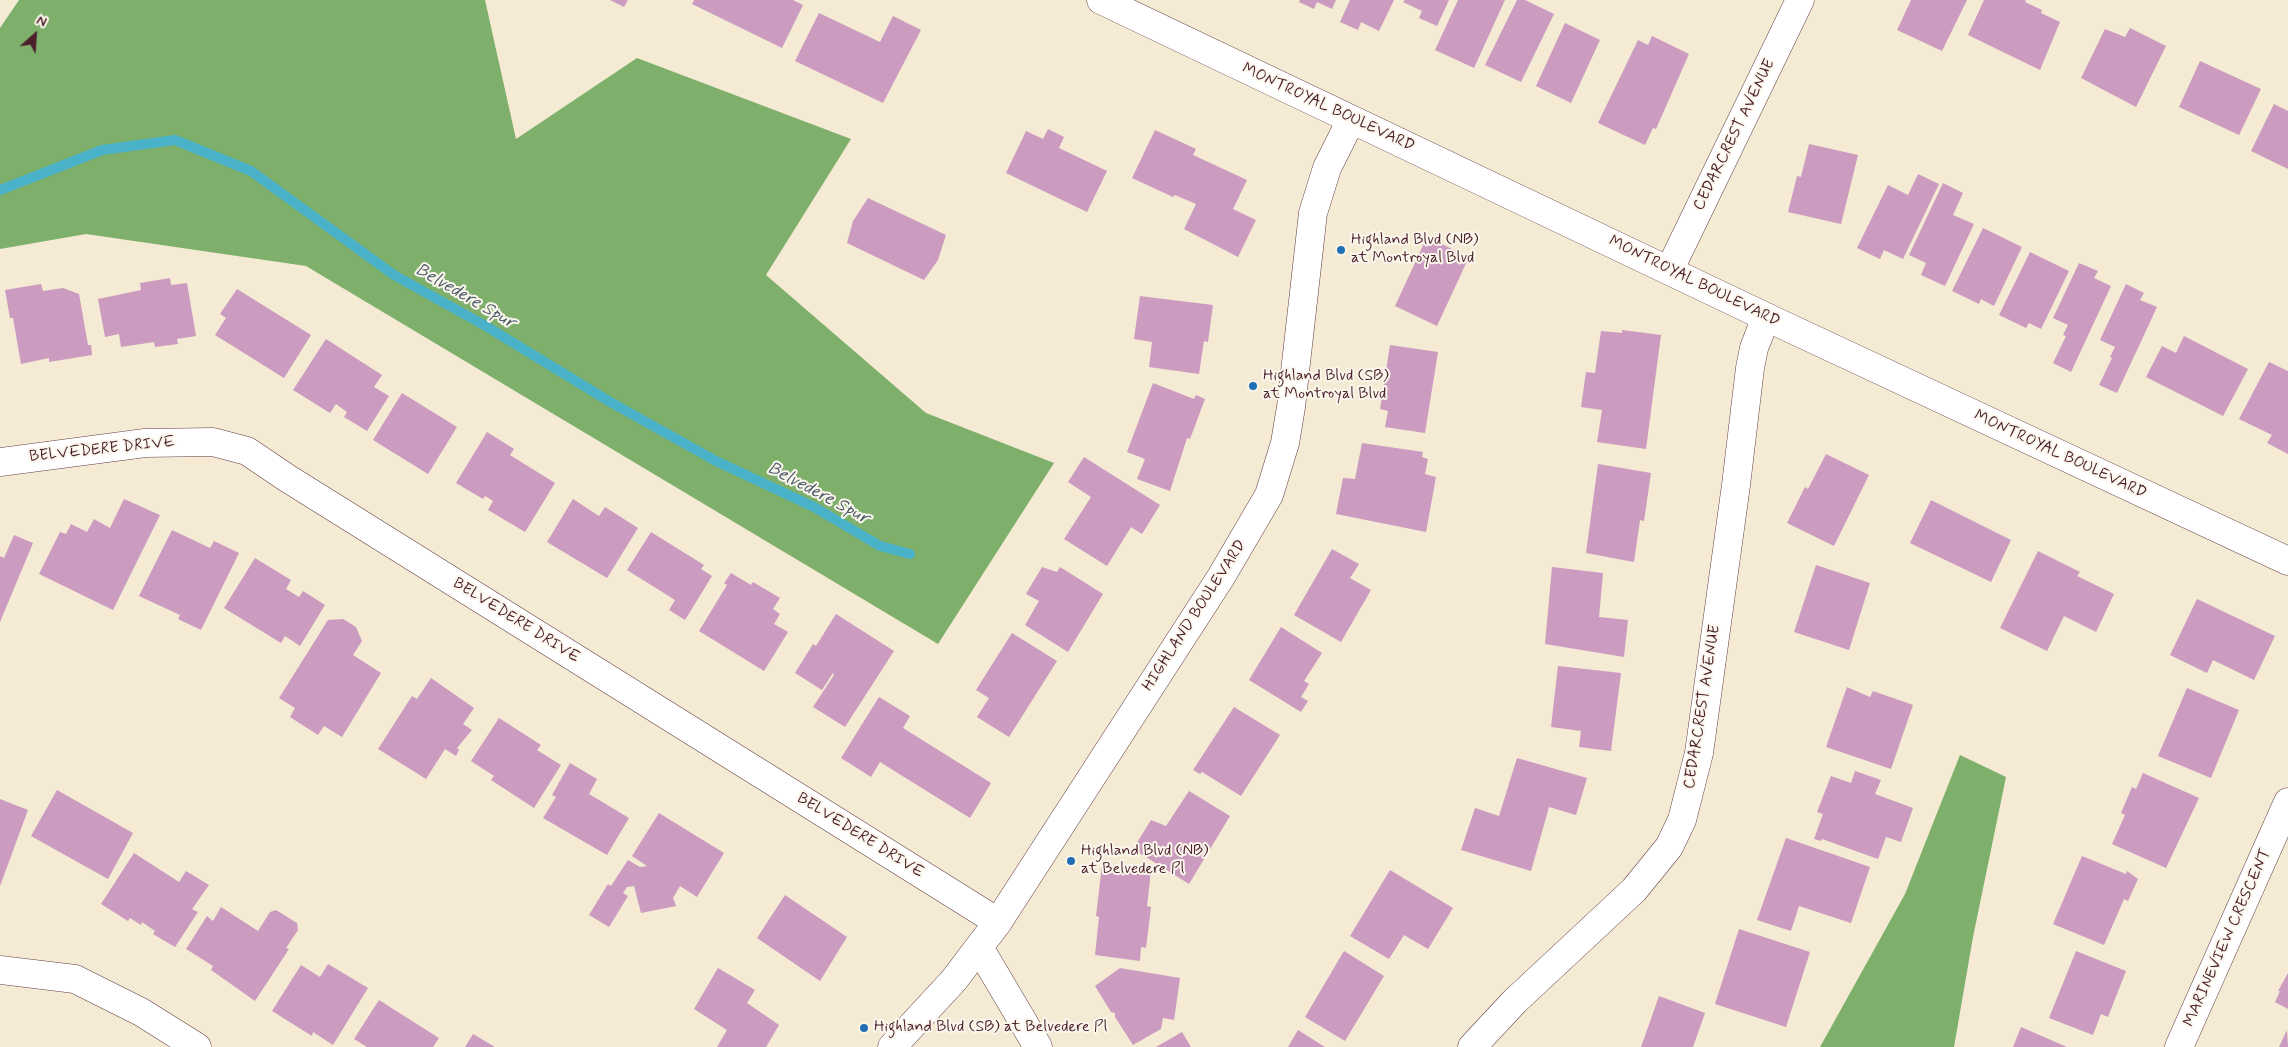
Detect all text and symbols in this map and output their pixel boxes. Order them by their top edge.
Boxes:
north arrow [10,10,60,60]
text: N [33,11,50,32]
street label: CEDARCREST AVENUE [1690,56,1780,214]
street label: MONTROYAL BOULEVARD [1239,60,1417,156]
place label: Highland Blvd (NB) at Montroyal Blvd [1351,231,1479,269]
street label: MONTROYAL BOULEVARD [1605,232,1783,332]
marker: Highland Blvd (NB) at Montroyal Blvd [1335,244,1347,256]
water label: Belvedere Spur [411,260,519,334]
place label: Highland Blvd (SB) at Montroyal Blvd [1263,367,1389,405]
marker: Highland Blvd (SB) at Montroyal Blvd [1247,380,1259,392]
street label: MONTROYAL BOULEVARD [1971,407,2149,503]
street label: BELVEDERE DRIVE [28,433,176,467]
water label: Belvedere Spur [763,458,873,530]
street label: HIGHLAND BOULEVARD [1139,537,1251,695]
street label: BELVEDERE DRIVE [449,574,583,668]
street label: CEDARCREST AVENUE [1681,623,1725,791]
street label: BELVEDERE DRIVE [793,789,927,883]
place label: Highland Blvd (NB) at Belvedere Pl [1081,842,1209,880]
street label: MARINEVIEW CRESCENT [2180,846,2276,1030]
marker: Highland Blvd (NB) at Belvedere Pl [1065,855,1077,867]
place label: Highland Blvd (SB) at Belvedere Pl [874,1018,1107,1038]
marker: Highland Blvd (SB) at Belvedere Pl [858,1022,870,1034]

